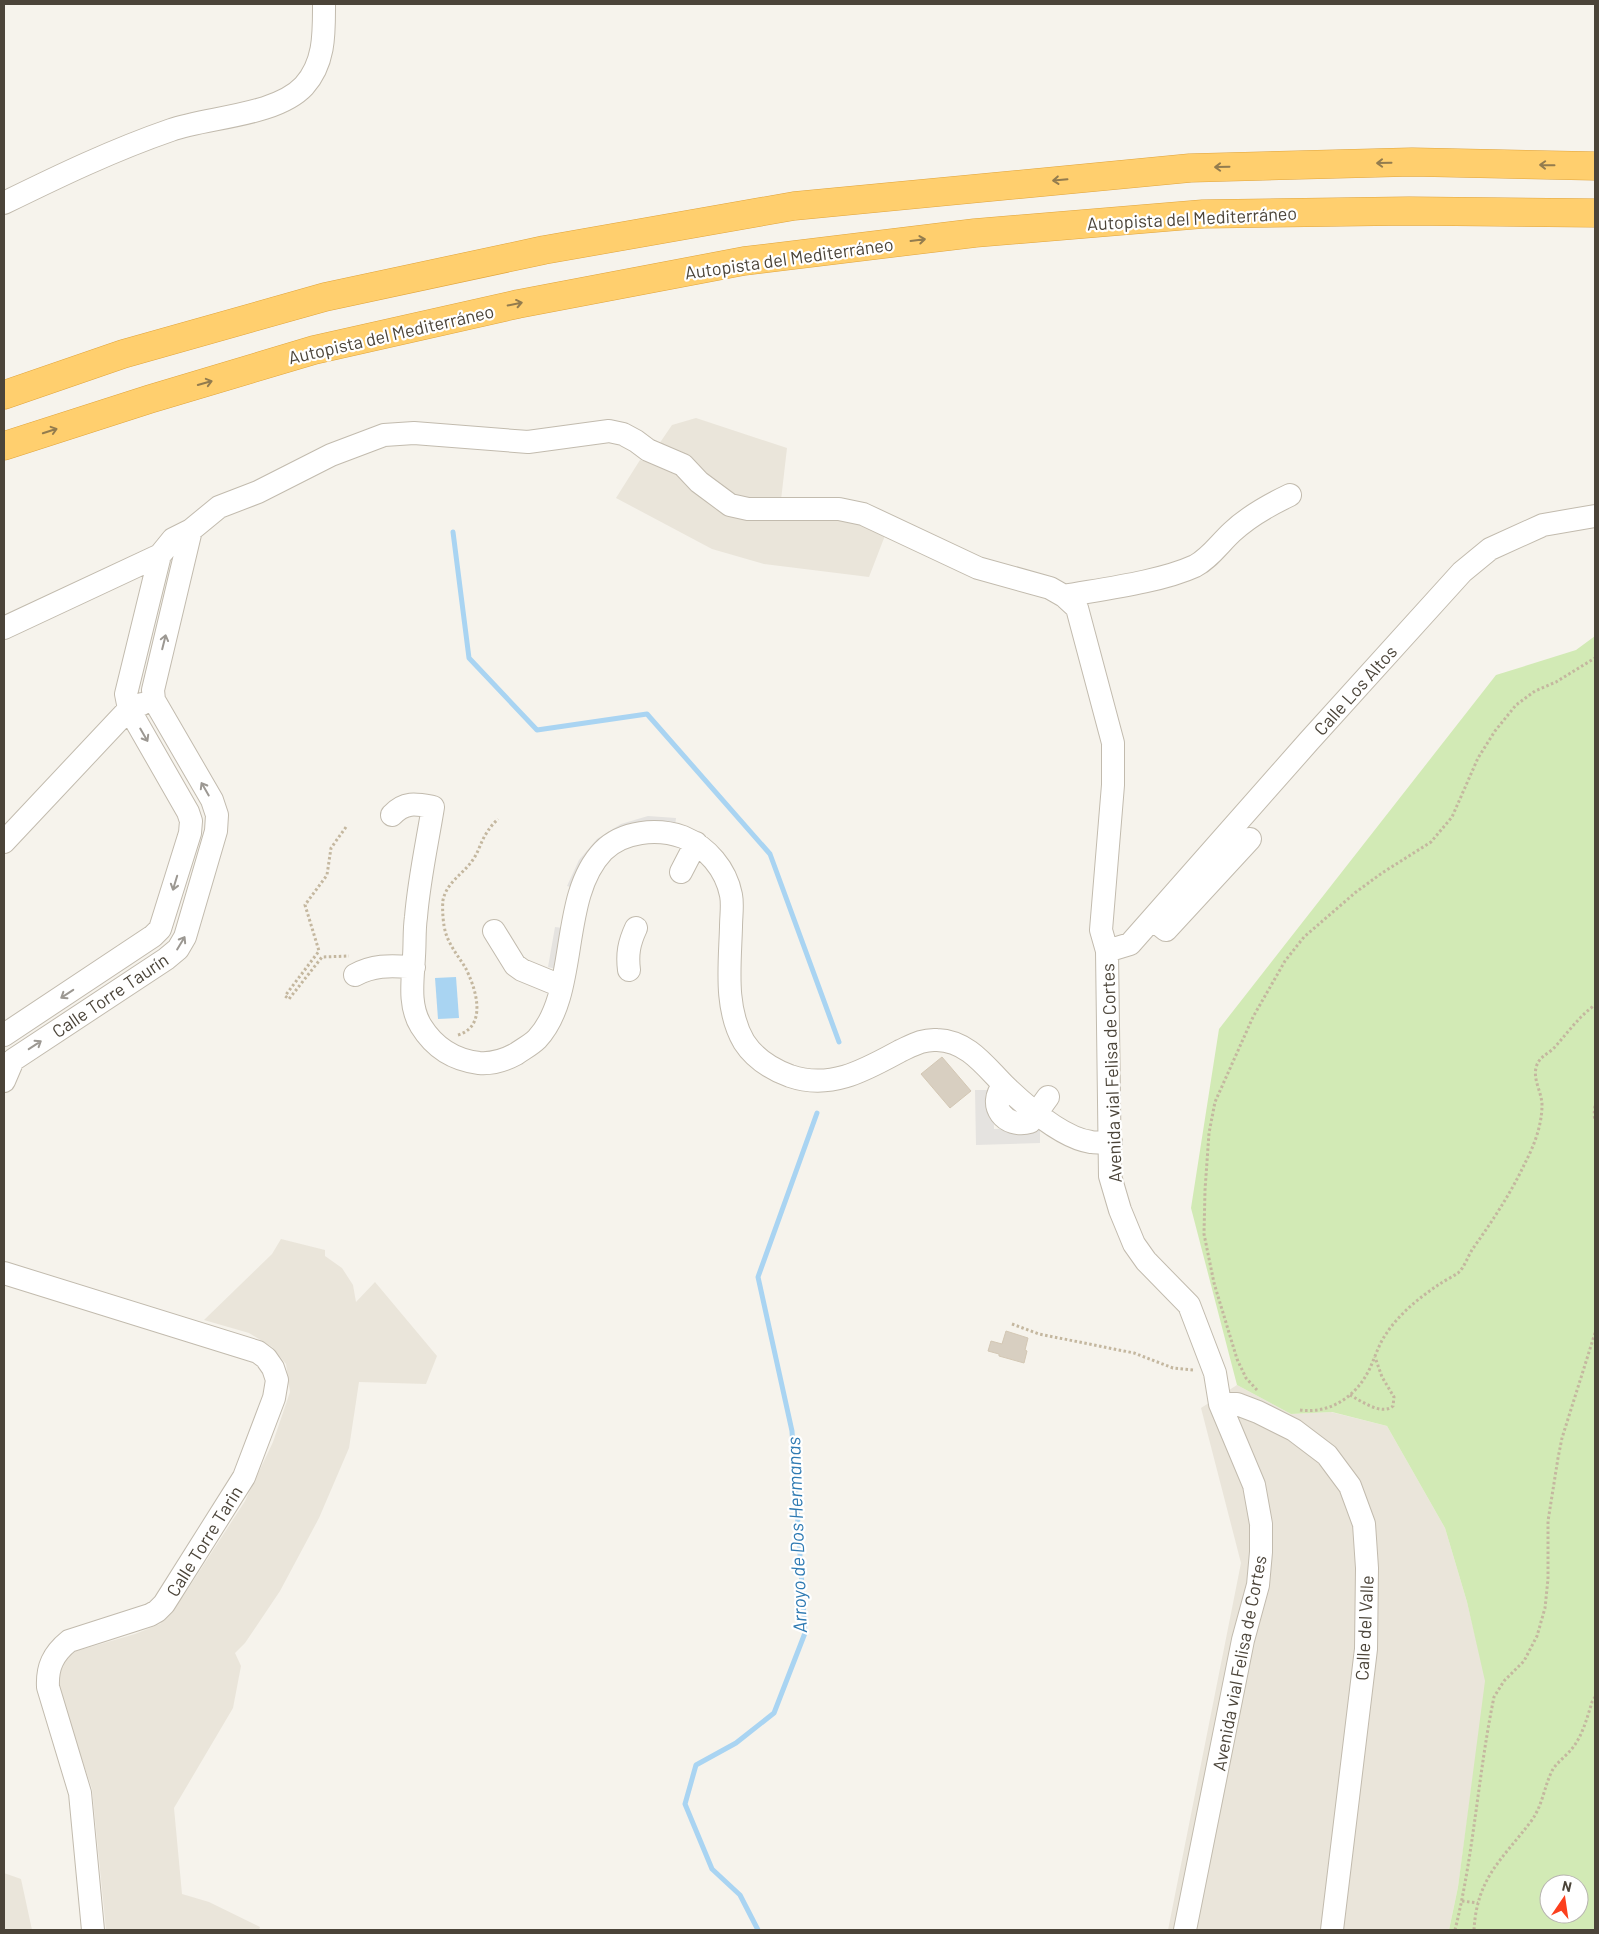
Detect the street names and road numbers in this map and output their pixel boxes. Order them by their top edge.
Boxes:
street label: Autopista del Mediterráneo [1086,202,1298,234]
street label: Autopista del Mediterráneo [683,232,895,284]
street label: Autopista del Mediterráneo [286,300,496,368]
street label: Calle Los Altos [1309,640,1401,740]
street label: Calle Torre Taurín [48,948,172,1042]
street label: Avenida vial Felisa de Cortes [1096,963,1126,1183]
street label: Calle Torre Tarin [161,1482,247,1600]
street label: Avenida vial Felisa de Cortes [1207,1553,1271,1773]
street label: Calle del Valle [1350,1575,1378,1681]

